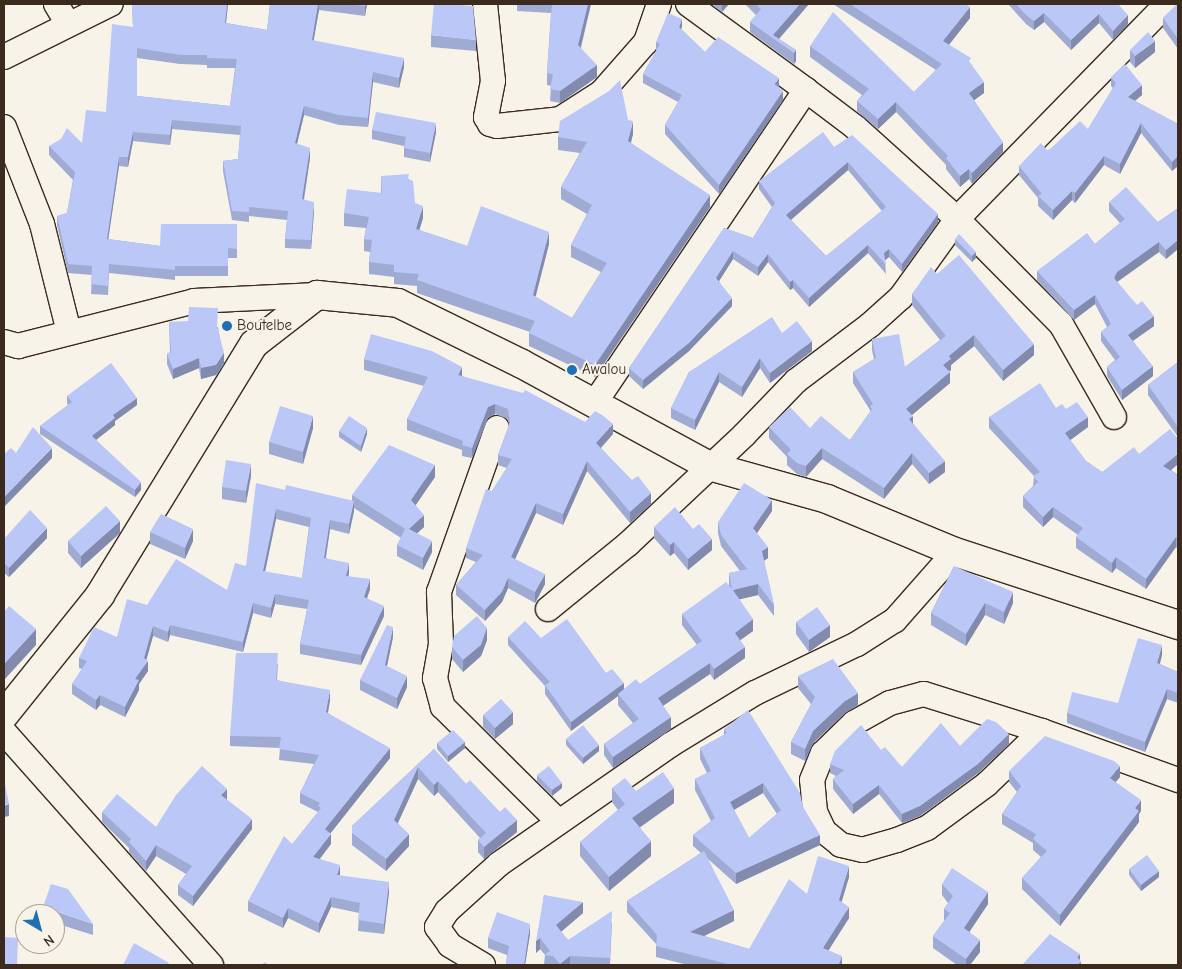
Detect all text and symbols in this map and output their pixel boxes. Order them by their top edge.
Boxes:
place label: Boutelbe [237,317,292,335]
marker: Boutelbe [221,320,233,332]
place label: Awalou [582,361,626,379]
marker: Awalou [566,364,578,376]
north arrow [15,904,65,954]
text: N [40,931,57,950]

